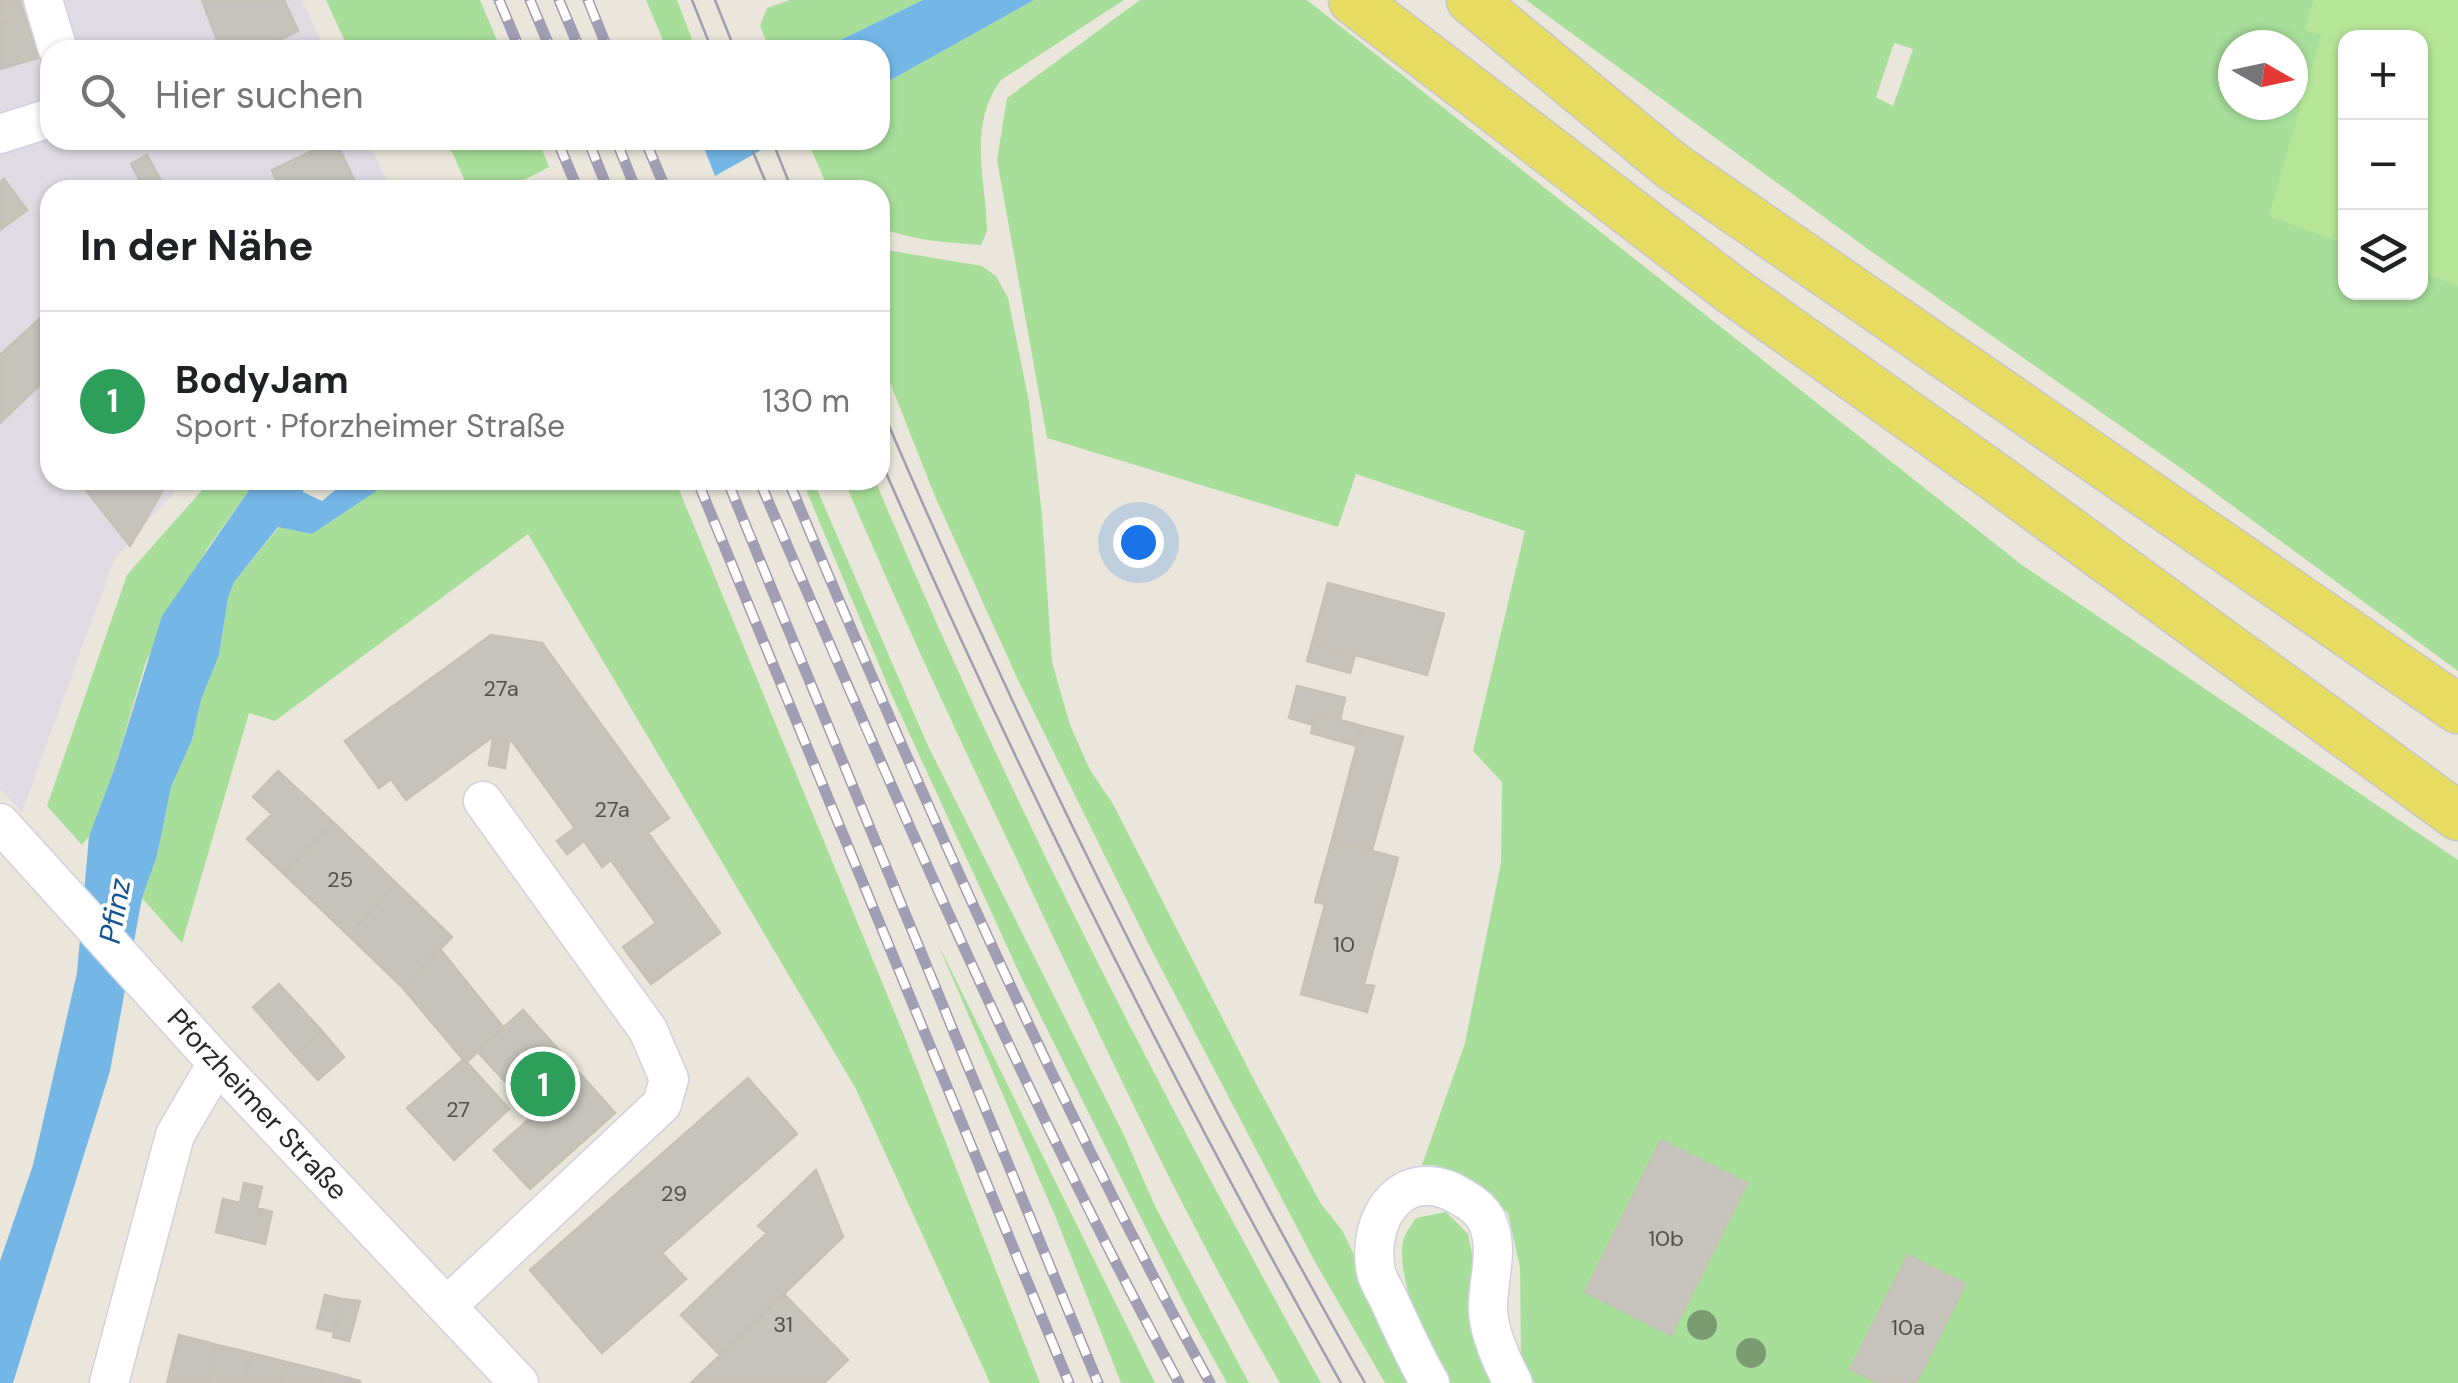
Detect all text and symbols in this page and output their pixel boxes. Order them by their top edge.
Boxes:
north arrow [2218,30,2308,120]
map controls [2338,30,2428,300]
button: + [2338,30,2428,120]
search box [40,40,890,150]
icon: search [75,68,130,123]
text: Hier suchen [155,70,364,120]
button: − [2338,120,2428,210]
button: layers [2338,210,2428,300]
text: In der Nähe [80,218,314,273]
text: BodyJam [175,355,349,405]
text: 1 [107,380,118,422]
text: 130 m [762,380,850,422]
text: Sport · Pforzheimer Straße [175,405,565,447]
your location [1113,517,1164,568]
house number: 27a [483,674,519,703]
house number: 27a [594,795,630,824]
house number: 25 [327,865,353,894]
water label: Pfinz [90,875,139,947]
house number: 10 [1333,930,1355,959]
street label: Pforzheimer Straße [159,1001,356,1208]
pin: 1 [510,1046,576,1122]
house number: 27 [446,1095,470,1124]
house number: 29 [661,1179,687,1208]
house number: 10b [1648,1224,1684,1253]
house number: 31 [773,1310,793,1339]
house number: 10a [1891,1313,1925,1342]

